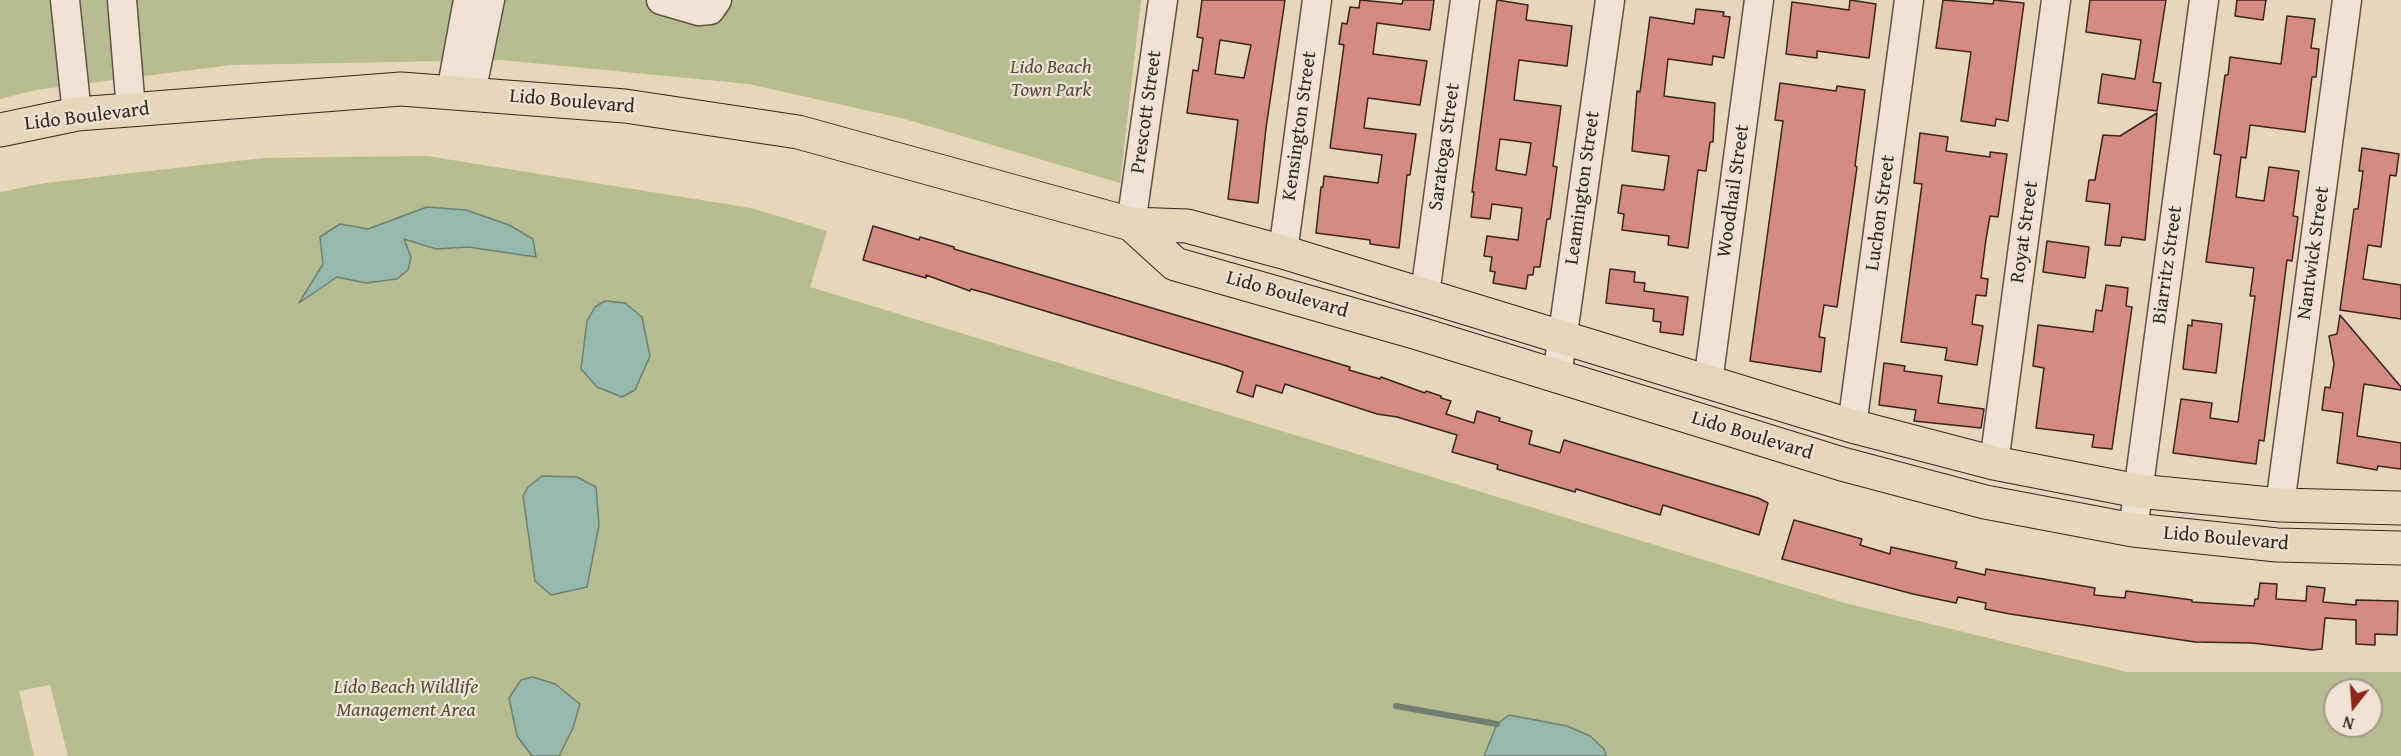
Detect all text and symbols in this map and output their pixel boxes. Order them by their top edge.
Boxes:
street label: Prescott Street [1126,49,1168,175]
street label: Kensington Street [1278,50,1322,202]
park label: Lido Beach Town Park [1010,56,1092,103]
street label: Saratoga Street [1424,82,1466,212]
street label: Lido Boulevard [508,85,636,119]
street label: Lido Boulevard [23,97,151,137]
street label: Leamington Street [1560,109,1606,267]
street label: Woodhail Street [1713,123,1755,259]
street label: Luchon Street [1861,153,1901,273]
street label: Royat Street [2006,179,2044,285]
street label: Nantwick Street [2293,185,2335,321]
street label: Biarritz Street [2148,204,2188,326]
street label: Lido Boulevard [1223,266,1351,324]
street label: Lido Boulevard [1688,406,1816,466]
street label: Lido Boulevard [2162,522,2290,556]
park label: Lido Beach Wildlife Management Area [334,676,478,723]
north arrow [2323,678,2383,738]
text: N [2340,710,2357,736]

